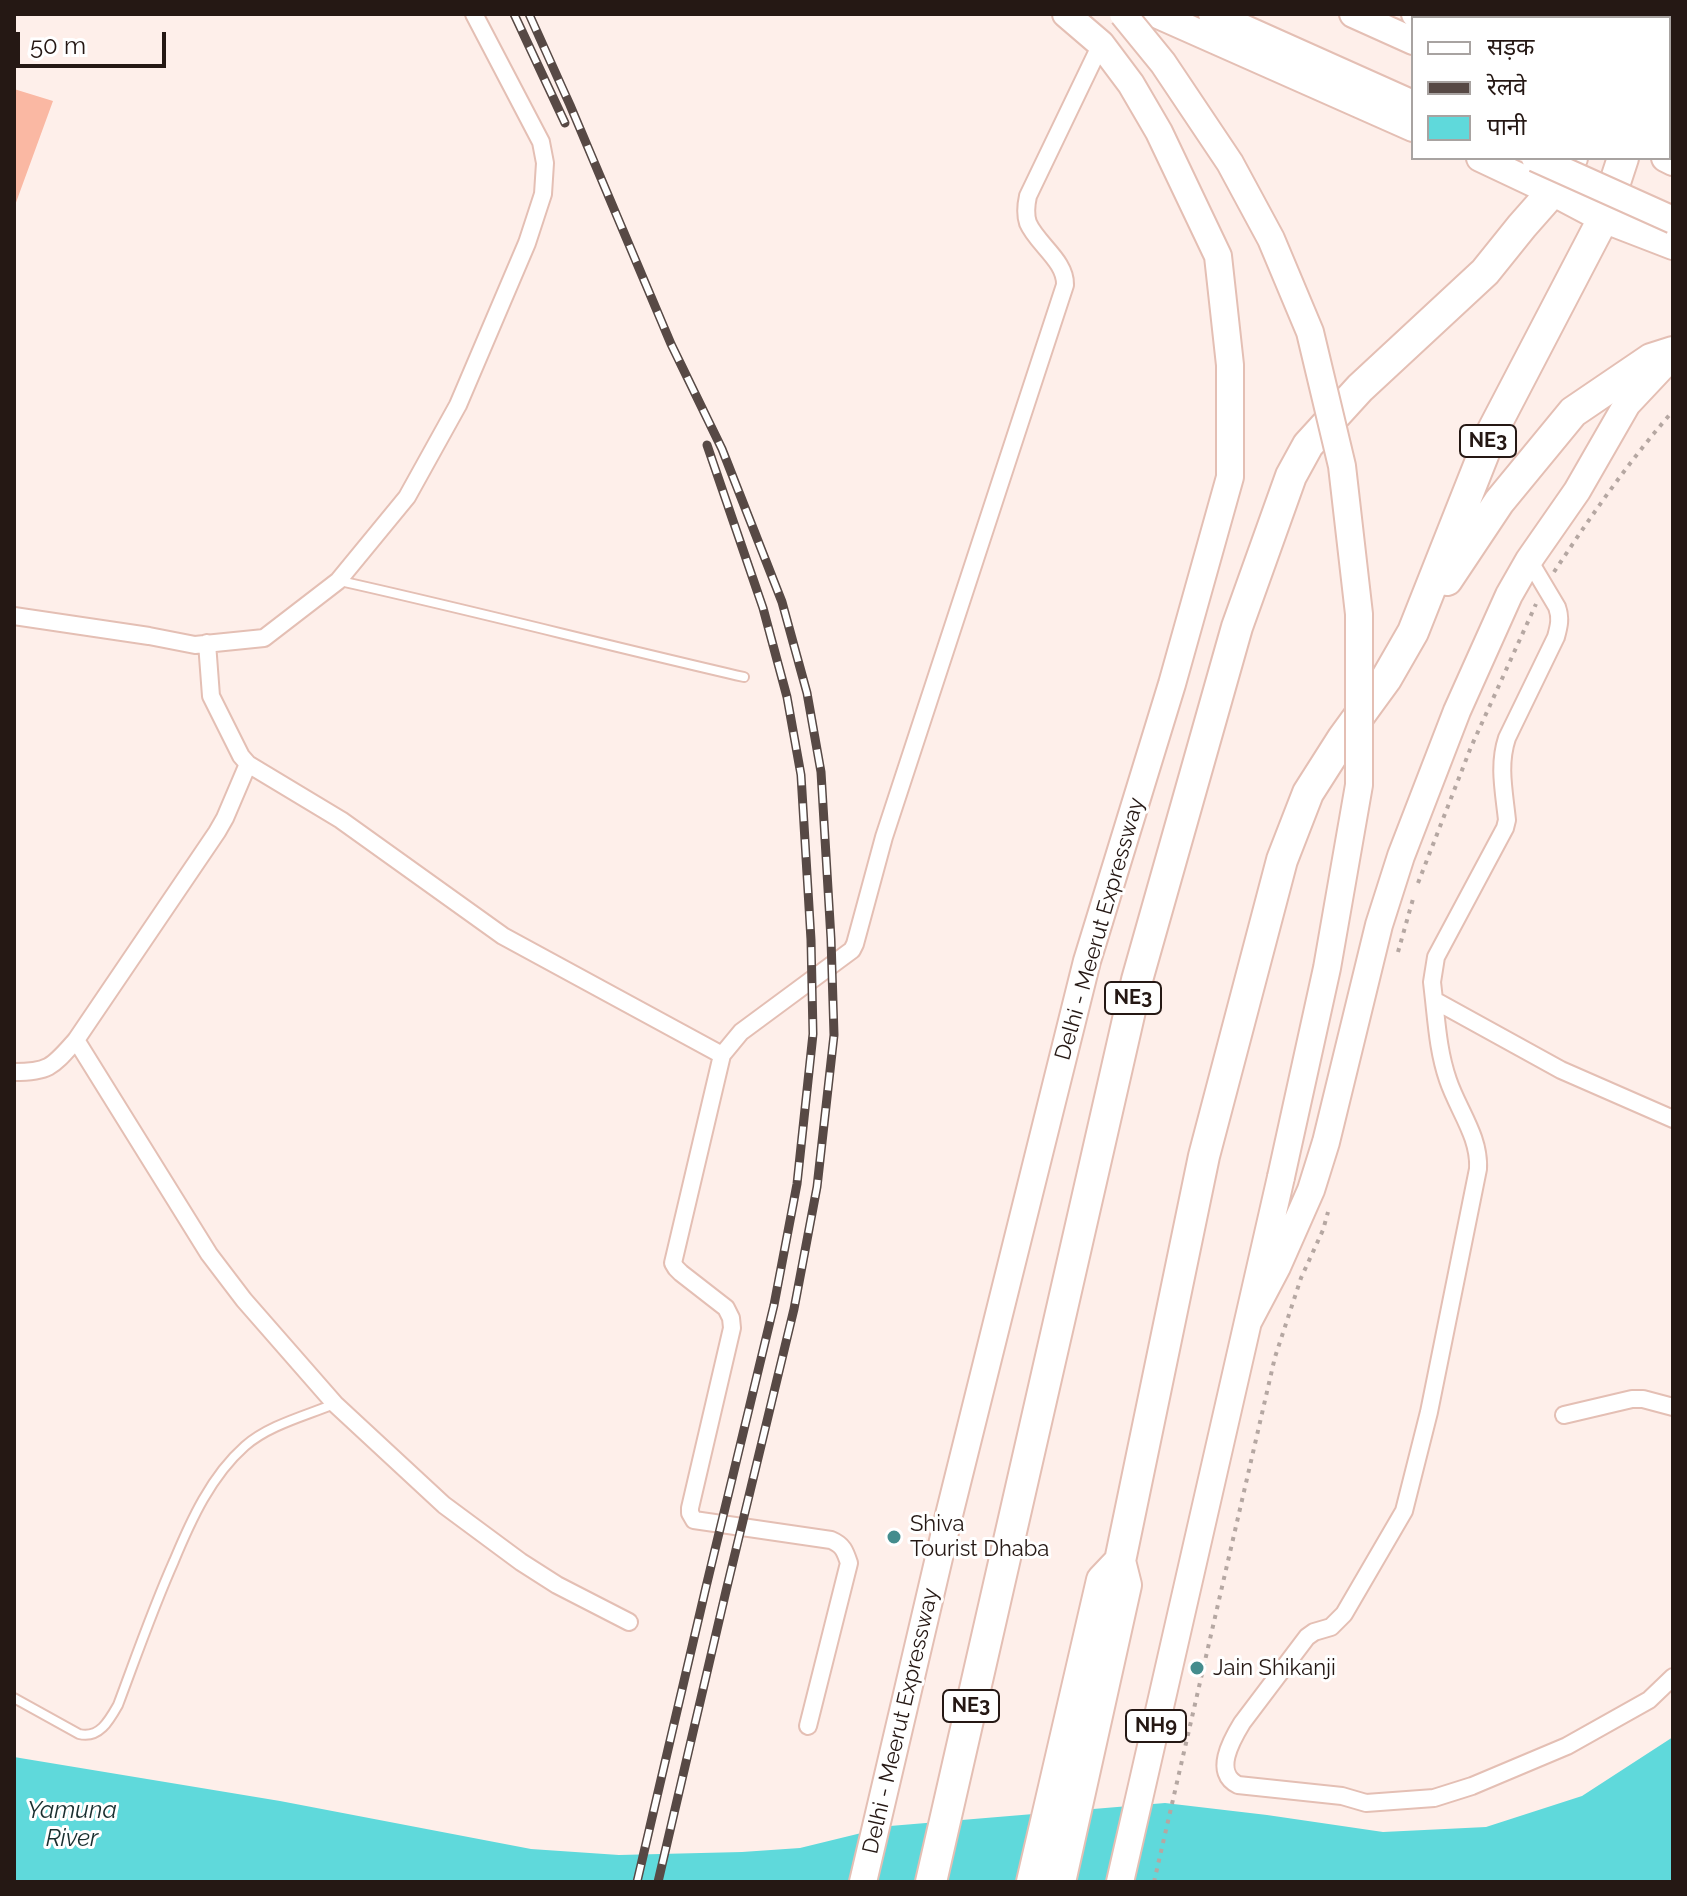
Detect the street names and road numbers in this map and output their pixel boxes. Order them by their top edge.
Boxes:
road number: NE3 [1460,425,1516,457]
street label: Delhi - Meerut Expressway [1050,795,1150,1063]
road number: NE3 [1105,982,1161,1014]
street label: Delhi - Meerut Expressway [858,1586,944,1856]
road number: NE3 [943,1690,999,1722]
road number: NH9 [1126,1710,1186,1742]

